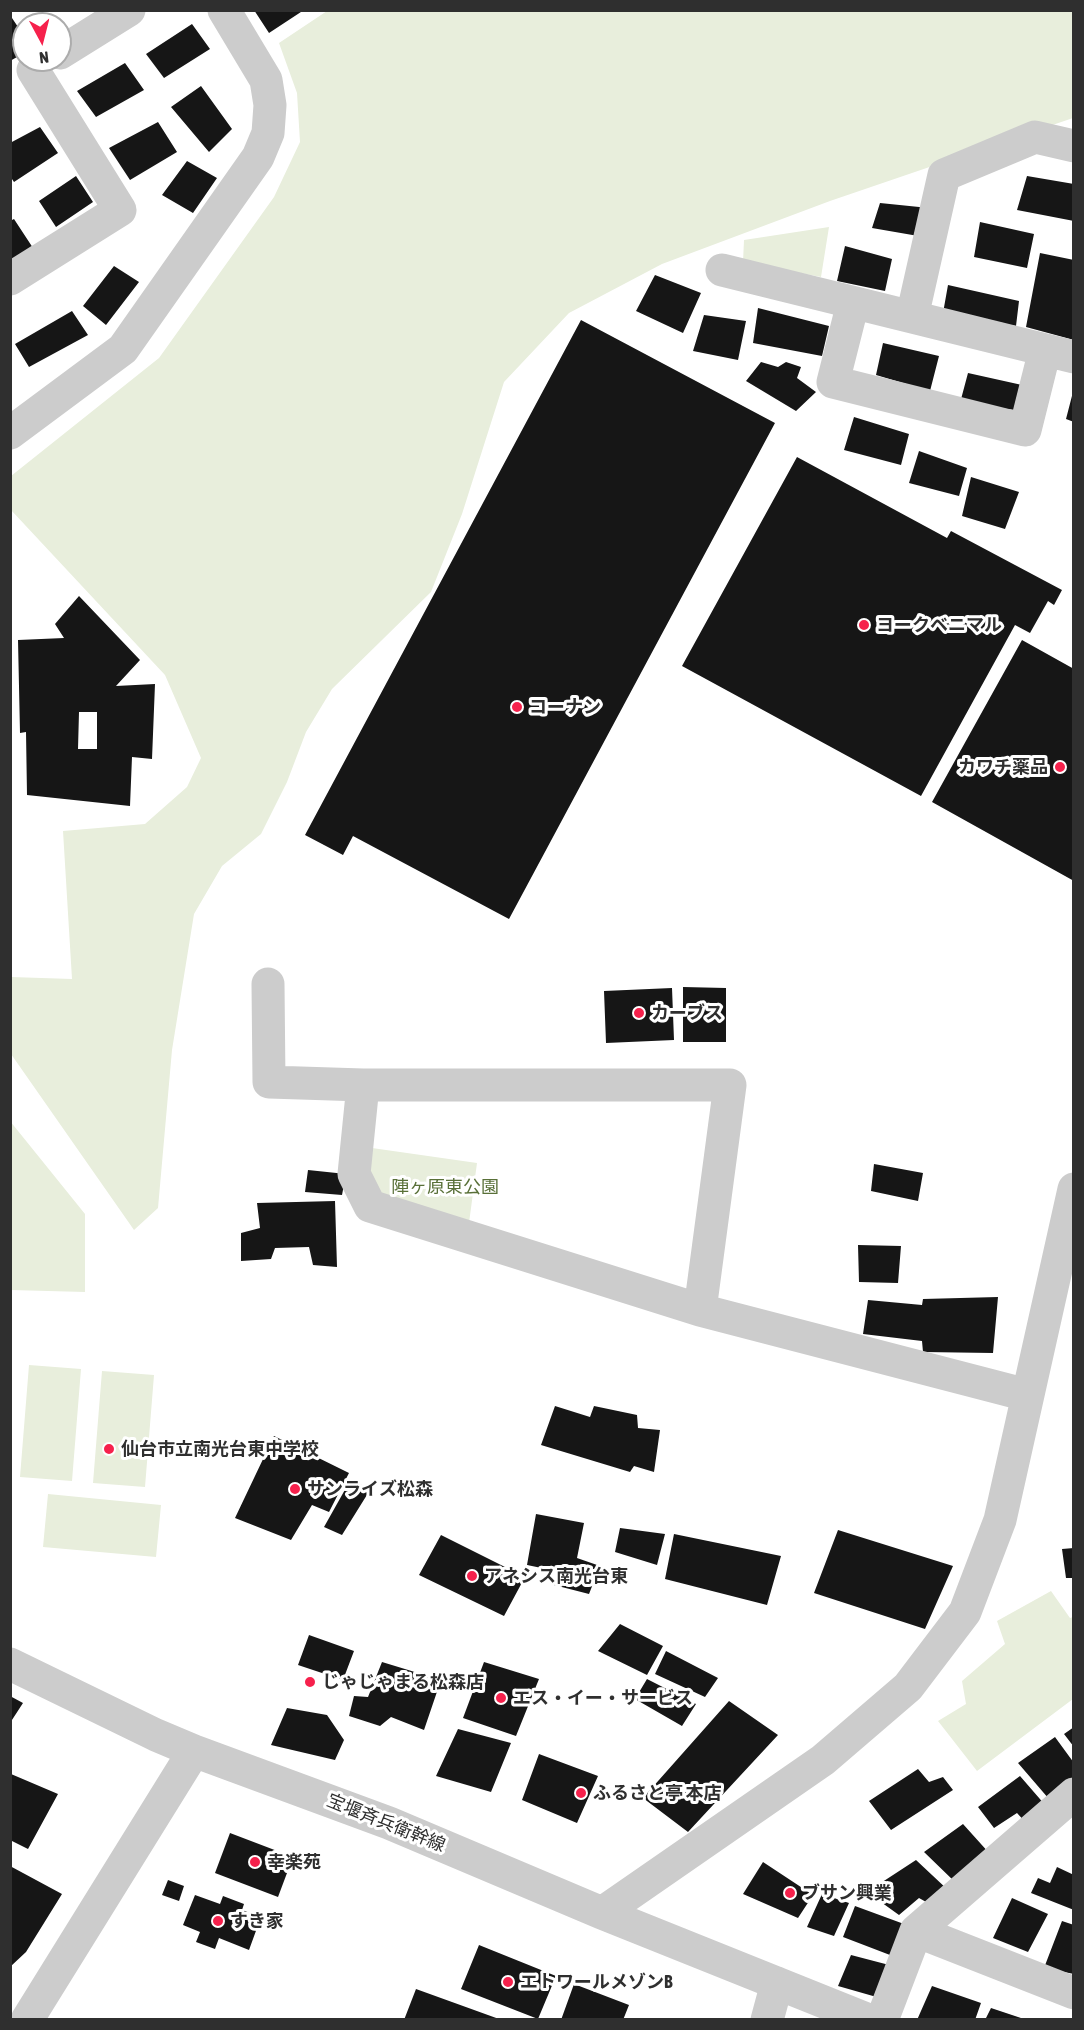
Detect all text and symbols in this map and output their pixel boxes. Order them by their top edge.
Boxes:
north arrow [12,12,72,72]
text: N [38,48,50,67]
place label: ヨークベニマル [876,614,1002,636]
marker: ヨークベニマル [857,618,871,632]
place label: コーナン [529,696,601,718]
marker: コーナン [510,700,524,714]
place label: カワチ薬品 [958,756,1048,778]
marker: カワチ薬品 [1053,760,1067,774]
place label: カーブス [651,1002,723,1024]
marker: カーブス [632,1006,646,1020]
park label: 陣ヶ原東公園 [391,1176,499,1198]
place label: 仙台市立南光台東中学校 [121,1438,319,1460]
marker: 仙台市立南光台東中学校 [102,1442,116,1456]
place label: サンライズ松森 [307,1478,433,1500]
marker: サンライズ松森 [288,1482,302,1496]
place label: アネシス南光台東 [484,1565,628,1587]
marker: アネシス南光台東 [465,1569,479,1583]
place label: じゃじゃまる松森店 [322,1671,484,1693]
marker: じゃじゃまる松森店 [303,1675,317,1689]
place label: エス・イー・サービス [513,1687,693,1709]
marker: エス・イー・サービス [494,1691,508,1705]
place label: ふるさと亭 本店 [593,1782,721,1804]
marker: ふるさと亭 本店 [574,1786,588,1800]
street label: 宝堰斉兵衛幹線 [324,1789,448,1857]
place label: 幸楽苑 [267,1851,321,1873]
marker: 幸楽苑 [248,1855,262,1869]
place label: ブサン興業 [802,1882,892,1904]
marker: ブサン興業 [783,1886,797,1900]
place label: すき家 [230,1910,284,1932]
marker: すき家 [211,1914,225,1928]
place label: エトワールメゾンB [520,1971,673,1993]
marker: エトワールメゾンB [501,1975,515,1989]

